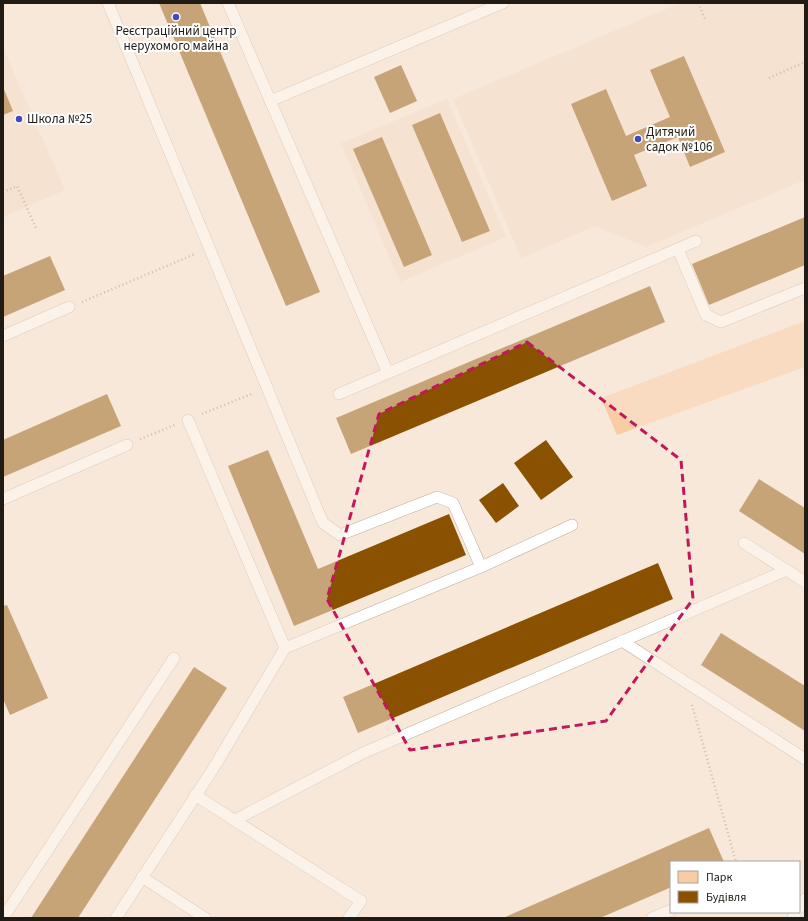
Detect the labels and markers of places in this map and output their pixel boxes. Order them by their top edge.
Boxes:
marker: Реєстраційний центр нерухомого майна [171,12,181,22]
place label: Реєстраційний центр нерухомого майна [115,22,237,55]
place label: Школа №25 [27,110,92,128]
marker: Школа №25 [14,114,24,124]
place label: Дитячий садок №106 [646,123,712,156]
marker: Дитячий садок №106 [633,134,643,144]

